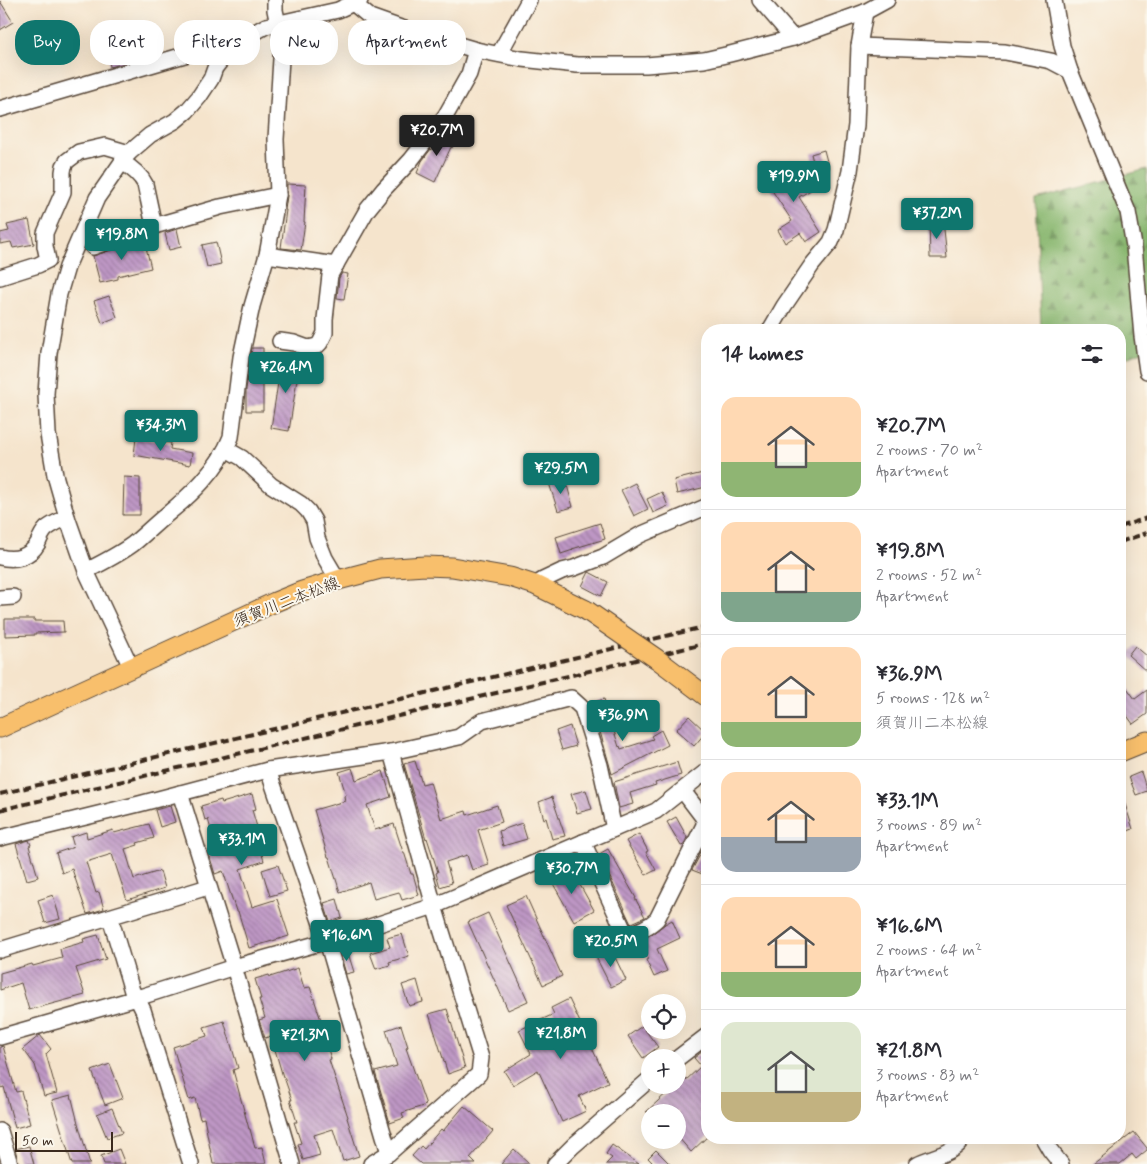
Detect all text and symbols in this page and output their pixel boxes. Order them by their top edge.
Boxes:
chip: Buy [15,20,80,65]
chip: Rent [90,20,164,65]
chip: Filters [174,20,260,65]
chip: New [270,20,338,65]
chip: Apartment [348,20,466,65]
pin: ¥20.7M [396,114,478,157]
text: ¥20.7M [410,120,464,141]
pin: ¥19.9M [753,160,835,203]
text: ¥19.9M [768,166,820,187]
pin: ¥37.2M [896,198,978,240]
text: ¥37.2M [912,203,962,224]
pin: ¥19.8M [81,218,163,261]
text: ¥19.8M [96,224,148,245]
text: 14 homes [721,340,804,368]
icon: filters [1078,340,1106,368]
pin: ¥26.4M [245,352,327,394]
text: ¥26.4M [260,357,312,378]
pin: ¥34.3M [120,410,202,452]
text: ¥20.7M [876,412,946,440]
text: ¥34.3M [136,415,186,436]
icon: home [761,417,821,477]
text: 2 rooms · 70 m² [876,440,983,461]
pin: ¥29.5M [520,452,602,495]
text: ¥29.5M [534,458,588,479]
text: Apartment [876,461,949,482]
text: ¥19.8M [876,537,945,565]
icon: home [761,542,821,602]
text: 2 rooms · 52 m² [876,565,982,586]
street label: 須賀川二本松線 [230,573,343,632]
text: Apartment [876,586,949,607]
text: ¥36.9M [876,660,942,688]
icon: home [761,667,821,727]
text: 5 rooms · 128 m² [876,688,990,709]
pin: ¥36.9M [582,700,664,742]
text: ¥36.9M [598,705,648,726]
text: 須賀川二本松線 [876,713,988,734]
text: ¥33.1M [876,787,939,815]
icon: home [761,792,821,852]
text: 3 rooms · 89 m² [876,815,982,836]
pin: ¥33.1M [201,824,283,866]
text: ¥33.1M [218,829,266,850]
text: Apartment [876,836,949,857]
pin: ¥30.7M [531,852,613,895]
text: ¥30.7M [546,858,598,879]
text: ¥16.6M [876,912,943,940]
icon: home [761,917,821,977]
pin: ¥16.6M [306,920,388,962]
text: ¥16.6M [322,925,372,946]
pin: ¥20.5M [570,926,652,968]
text: ¥20.5M [584,931,638,952]
text: 2 rooms · 64 m² [876,940,982,961]
text: Apartment [876,961,949,982]
map controls [641,994,686,1149]
button: locate [641,994,686,1039]
pin: ¥21.8M [520,1018,602,1060]
pin: ¥21.3M [264,1020,346,1062]
text: ¥21.8M [536,1023,586,1044]
text: ¥21.3M [281,1025,329,1046]
text: ¥21.8M [876,1037,942,1065]
icon: home [761,1042,821,1102]
button: + [641,1049,686,1094]
text: 3 rooms · 83 m² [876,1065,979,1086]
text: Apartment [876,1086,949,1107]
button: − [641,1104,686,1149]
scale bar [15,1129,112,1152]
text: 50 m [22,1132,53,1150]

